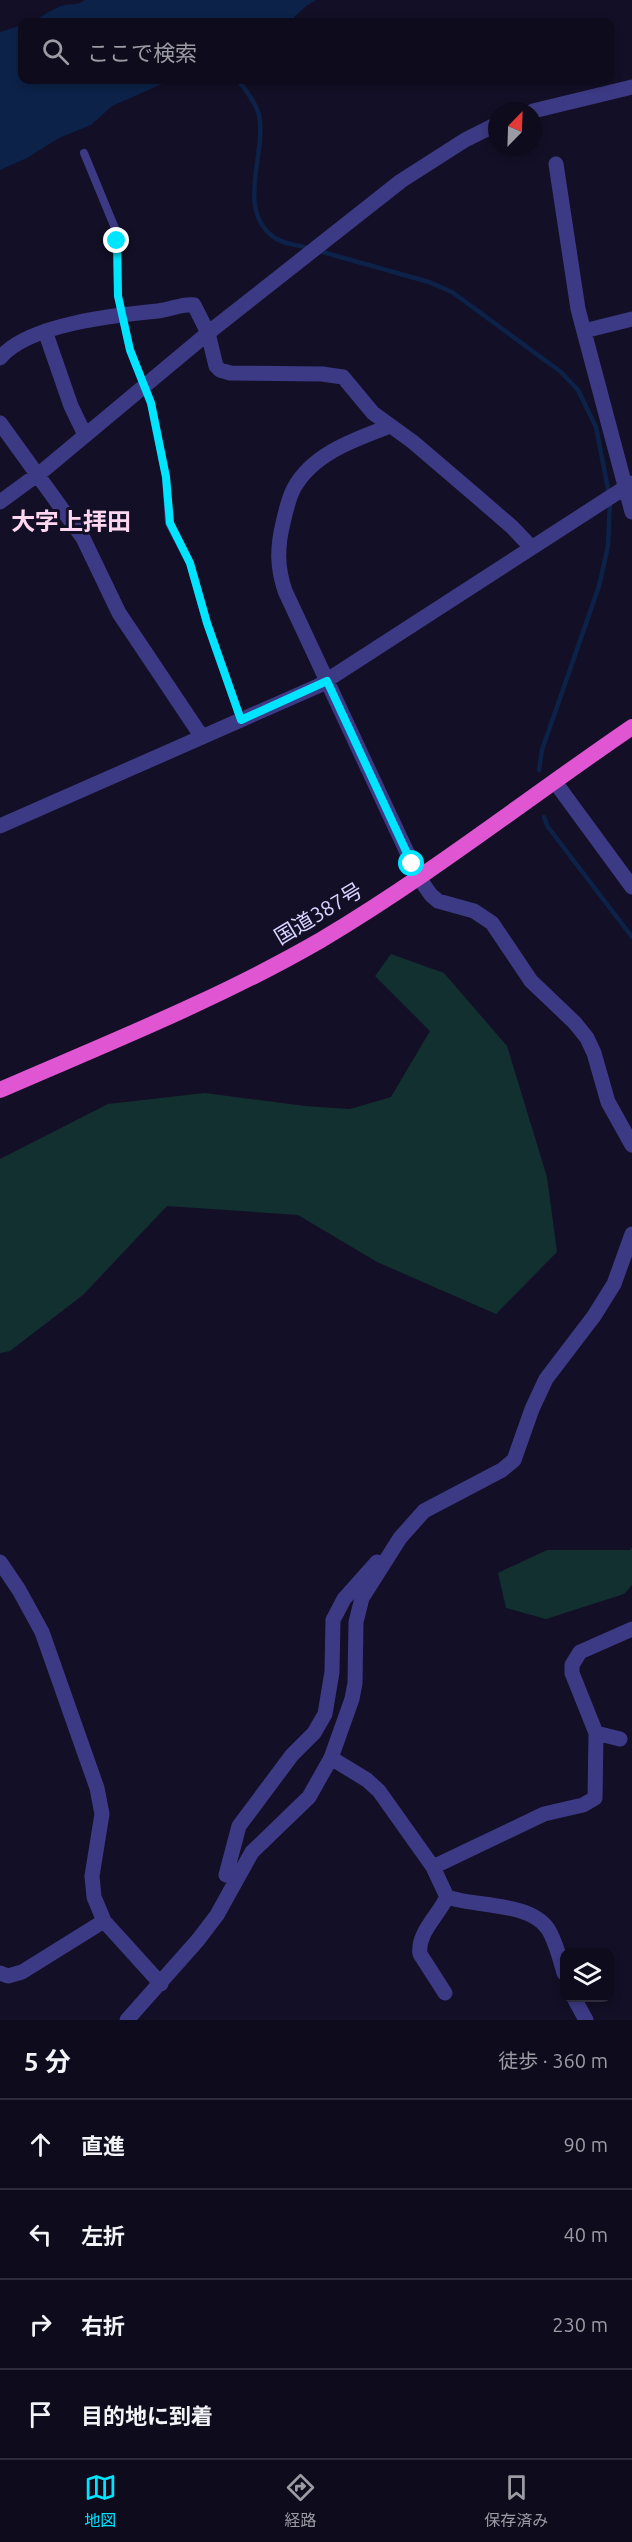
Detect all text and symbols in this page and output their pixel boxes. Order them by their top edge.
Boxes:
search box [18,18,614,84]
icon: search [39,35,72,68]
text: ここで検索 [87,40,197,65]
north arrow [488,102,542,156]
route end [103,227,129,253]
district label: 大字上拝田 [11,508,131,535]
route start [398,850,424,876]
street label: 国道387号 [270,877,366,949]
map controls [560,1948,614,2002]
button: layers [560,1948,614,2002]
text: 5 分 [24,2047,71,2076]
text: 徒歩 · 360 m [498,2049,608,2072]
icon: ahead [24,2128,57,2161]
text: 直進 [81,2133,125,2158]
text: 90 m [564,2133,608,2156]
icon: left [24,2218,57,2251]
text: 左折 [81,2223,125,2248]
text: 40 m [564,2223,608,2246]
icon: right [24,2308,57,2341]
text: 右折 [81,2313,125,2338]
text: 230 m [552,2313,608,2336]
icon: arrive [24,2398,57,2431]
text: 目的地に到着 [81,2403,213,2428]
tab: 地図 [84,2471,117,2531]
tab: 経路 [284,2471,317,2531]
tab: 保存済み [484,2471,548,2531]

